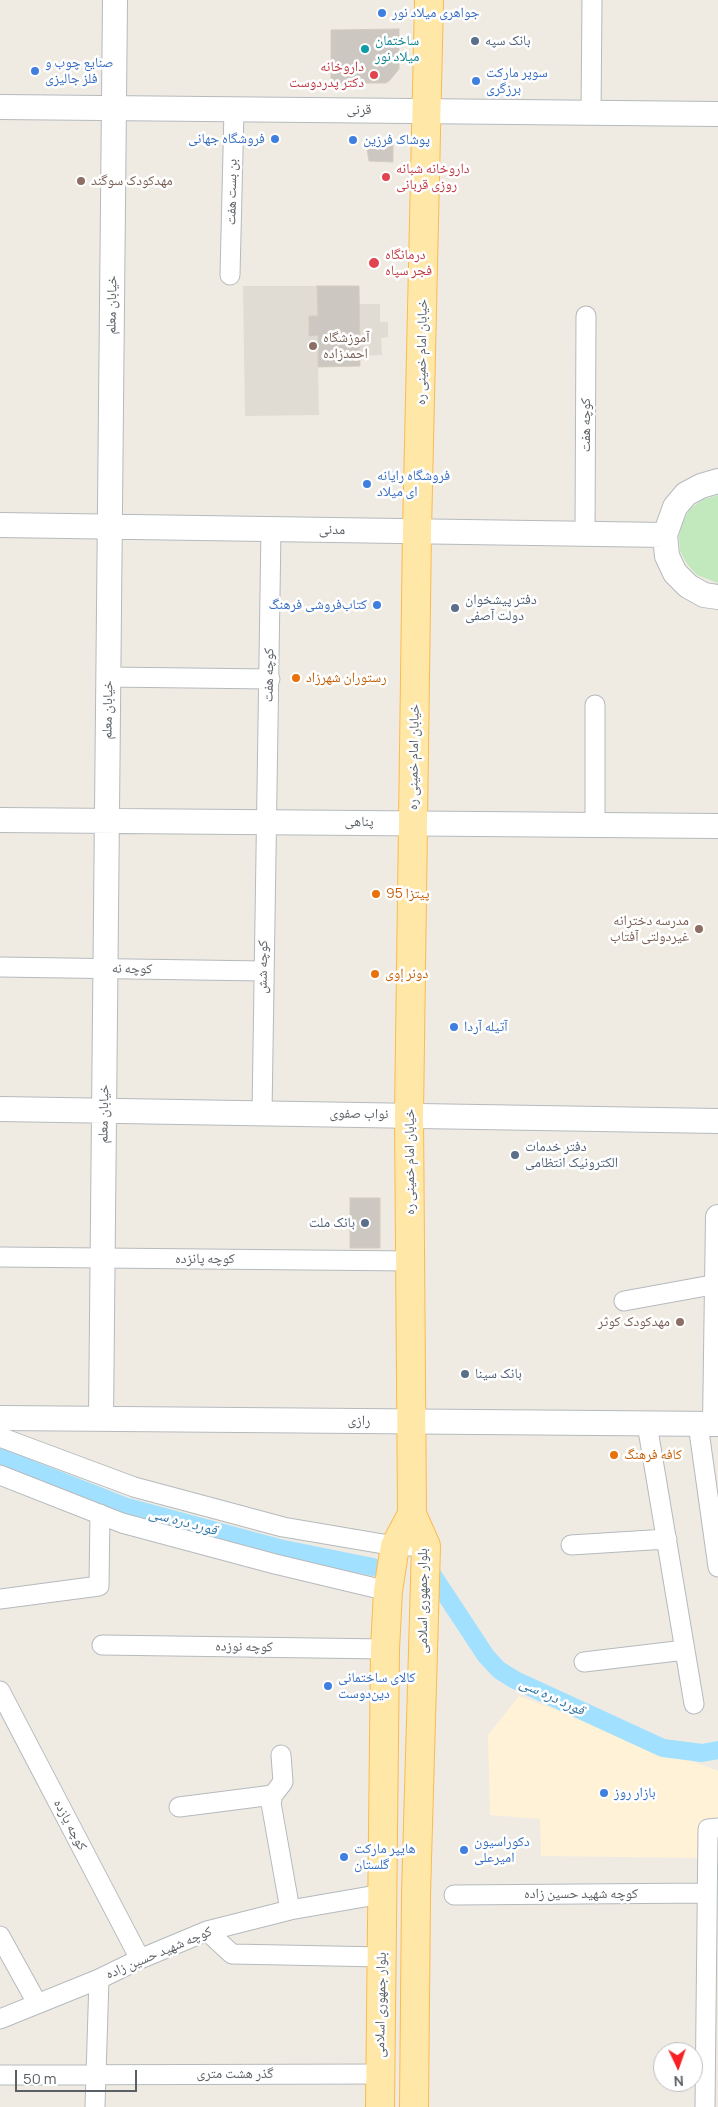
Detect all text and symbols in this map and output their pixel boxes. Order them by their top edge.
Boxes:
place label: جواهری میلاد نور [392,5,479,21]
marker: جواهری میلاد نور [376,7,388,19]
place label: ساختمان میلاد نور [375,33,419,65]
place label: بانک سپه [485,33,530,49]
marker: بانک سپه [469,35,481,47]
marker: ساختمان میلاد نور [359,43,371,55]
place label: صنایع چوب و فلز جالیزی [45,55,114,88]
place label: داروخانه دکتر پدردوست [289,59,364,92]
marker: صنایع چوب و فلز جالیزی [29,65,41,77]
place label: سوپر مارکت برزگری [486,65,548,98]
marker: داروخانه دکتر پدردوست [368,69,380,81]
marker: سوپر مارکت برزگری [470,75,482,87]
street label: قرنی [346,102,372,118]
place label: فروشگاه جهانی [188,131,265,147]
place label: پوشاک فرزین [363,132,430,148]
marker: فروشگاه جهانی [269,133,281,145]
marker: پوشاک فرزین [347,134,359,146]
street label: بن بست هفت [223,159,241,225]
place label: داروخانه شبانه روزی قربانی [396,161,470,193]
marker: داروخانه شبانه روزی قربانی [380,171,392,183]
place label: مهدکودک سوگند [91,173,173,189]
marker: مهدکودک سوگند [75,175,87,187]
place label: درمانگاه فجر سپاه [385,247,432,280]
marker: درمانگاه فجر سپاه [367,256,381,270]
street label: خیابان معلم [103,275,121,335]
street label: خیابان امام خمینی ره [413,299,431,405]
place label: آموزشگاه احمدزاده [323,330,370,362]
marker: آموزشگاه احمدزاده [307,340,319,352]
street label: کوچه هفت [578,398,594,452]
place label: فروشگاه رایانه ای میلاد [377,468,450,501]
marker: فروشگاه رایانه ای میلاد [361,478,373,490]
street label: مدنی [319,521,345,539]
place label: دفتر پیشخوان دولت آصفی [465,592,537,624]
place label: کتاب‌فروشی فرهنگ [268,597,367,613]
marker: کتاب‌فروشی فرهنگ [371,599,383,611]
marker: دفتر پیشخوان دولت آصفی [449,602,461,614]
street label: کوچه هفت [260,648,278,702]
place label: رستوران شهرزاد [306,670,387,686]
marker: رستوران شهرزاد [290,672,302,684]
street label: خیابان معلم [99,680,117,740]
street label: خیابان امام خمینی ره [405,704,423,810]
street label: پناهی [344,814,374,830]
place label: پیتزا 95 [386,886,429,902]
marker: پیتزا 95 [370,888,382,900]
place label: مدرسه دخترانه غیردولتی آفتاب [610,913,689,946]
marker: مدرسه دخترانه غیردولتی آفتاب [693,923,705,935]
street label: کوچه شش [254,940,272,994]
street label: کوچه نه [112,960,152,978]
place label: دونر إوی [385,966,428,982]
marker: دونر إوی [369,968,381,980]
place label: آتیله آردا [464,1019,508,1035]
marker: آتیله آردا [448,1021,460,1033]
street label: خیابان معلم [95,1084,113,1144]
street label: نواب صفوی [329,1105,389,1123]
street label: خیابان امام خمینی ره [402,1109,418,1215]
place label: دفتر خدمات الکترونیک انتظامی [525,1139,618,1172]
marker: دفتر خدمات الکترونیک انتظامی [509,1149,521,1161]
place label: بانک ملت [309,1215,355,1231]
marker: بانک ملت [359,1217,371,1229]
street label: کوچه پانزده [175,1251,235,1267]
place label: مهدکودک کوثر [598,1314,670,1330]
marker: مهدکودک کوثر [674,1316,686,1328]
place label: بانک سینا [475,1366,522,1382]
marker: بانک سینا [459,1368,471,1380]
street label: رازی [348,1413,370,1429]
place label: کافه فرهنگ [624,1447,682,1463]
marker: کافه فرهنگ [608,1449,620,1461]
water label: قورد دره سی [147,1504,219,1540]
street label: بلوار جمهوری اسلامی [415,1548,431,1654]
street label: کوچه نوزده [215,1638,273,1656]
place label: کالای ساختمانی دین‌دوست [338,1670,416,1702]
water label: قورد دره سی [517,1674,587,1720]
marker: کالای ساختمانی دین‌دوست [322,1680,334,1692]
place label: بازار روز [614,1785,656,1801]
marker: بازار روز [598,1787,610,1799]
street label: کوچه یازده [50,1796,90,1854]
place label: دکوراسیون امیرعلی [474,1834,530,1866]
place label: هایپر مارکت گلستان [354,1841,416,1874]
marker: دکوراسیون امیرعلی [458,1844,470,1856]
marker: هایپر مارکت گلستان [338,1851,350,1863]
street label: کوچه شهید حسین زاده [524,1886,638,1902]
street label: کوچه شهید حسین زاده [103,1923,215,1983]
street label: بلوار جمهوری اسلامی [372,1952,390,2058]
north arrow [653,2042,703,2092]
scale bar [18,2060,140,2092]
street label: گذر هشت متری [196,2066,274,2082]
text: 50 m [23,2068,57,2089]
text: N [673,2072,684,2091]

